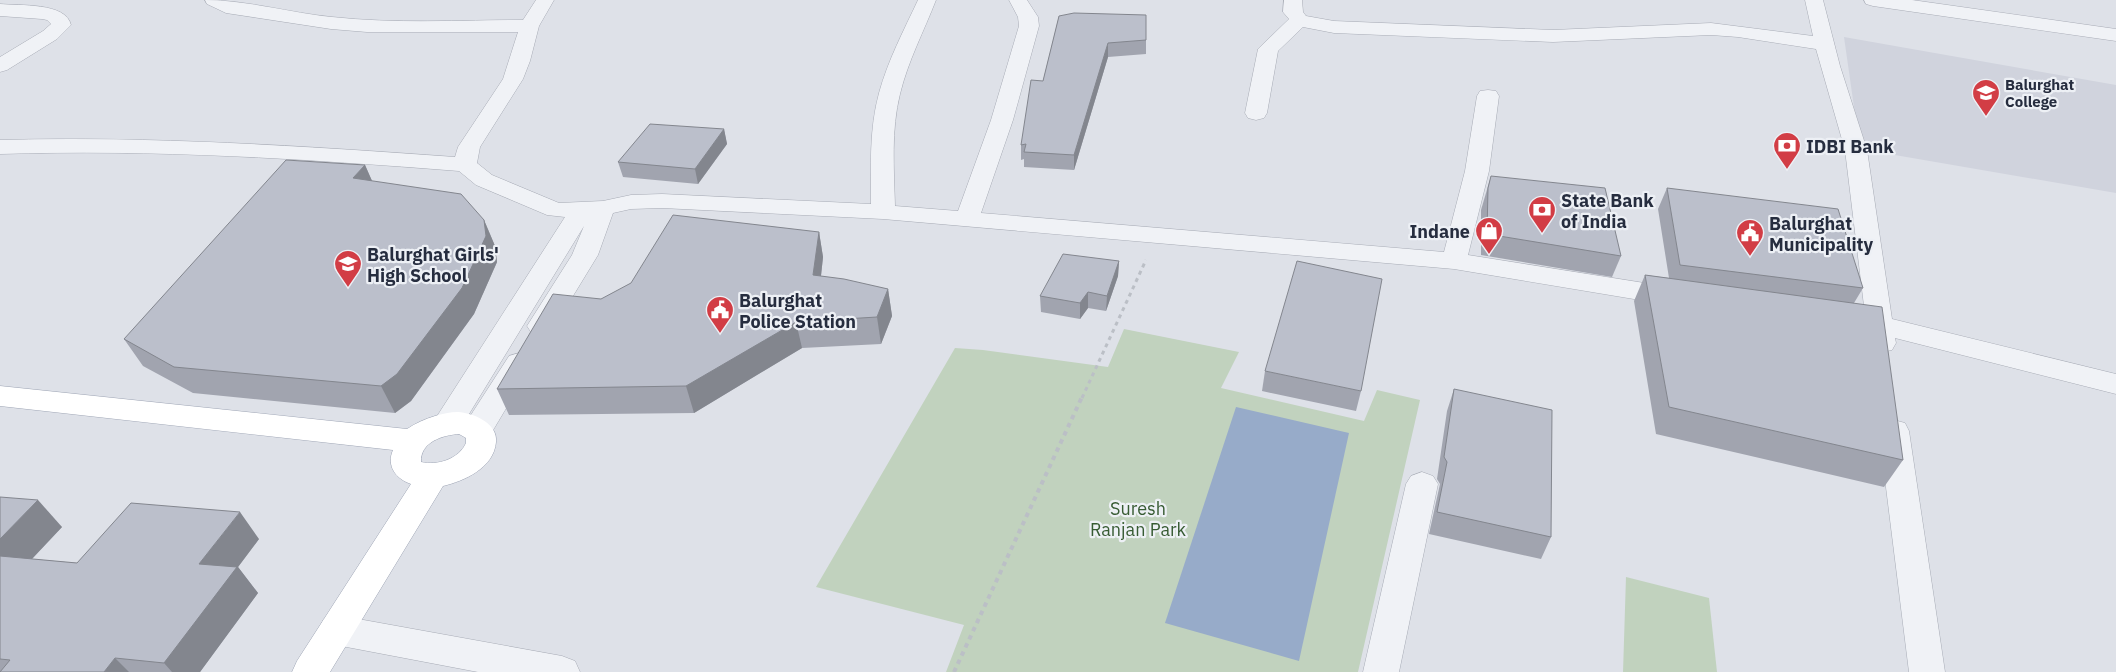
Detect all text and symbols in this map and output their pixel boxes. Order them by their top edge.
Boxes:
place label: Balurghat College [2005,75,2075,111]
school or university icon: Balurghat College [1971,78,2001,117]
bank icon: IDBI Bank [1772,131,1802,170]
place label: IDBI Bank [1806,135,1894,158]
place label: State Bank of India [1561,189,1654,233]
bank icon: State Bank of India [1527,195,1557,234]
place label: Balurghat Municipality [1769,212,1873,256]
shop icon: Indane [1474,216,1504,255]
public building icon: Balurghat Municipality [1735,218,1765,257]
place label: Indane [1409,220,1470,243]
place label: Balurghat Girls' High School [367,243,499,287]
school or university icon: Balurghat Girls' High School [333,249,363,288]
place label: Balurghat Police Station [739,289,856,333]
public building icon: Balurghat Police Station [705,295,735,334]
park label: Suresh Ranjan Park [1090,497,1187,541]

